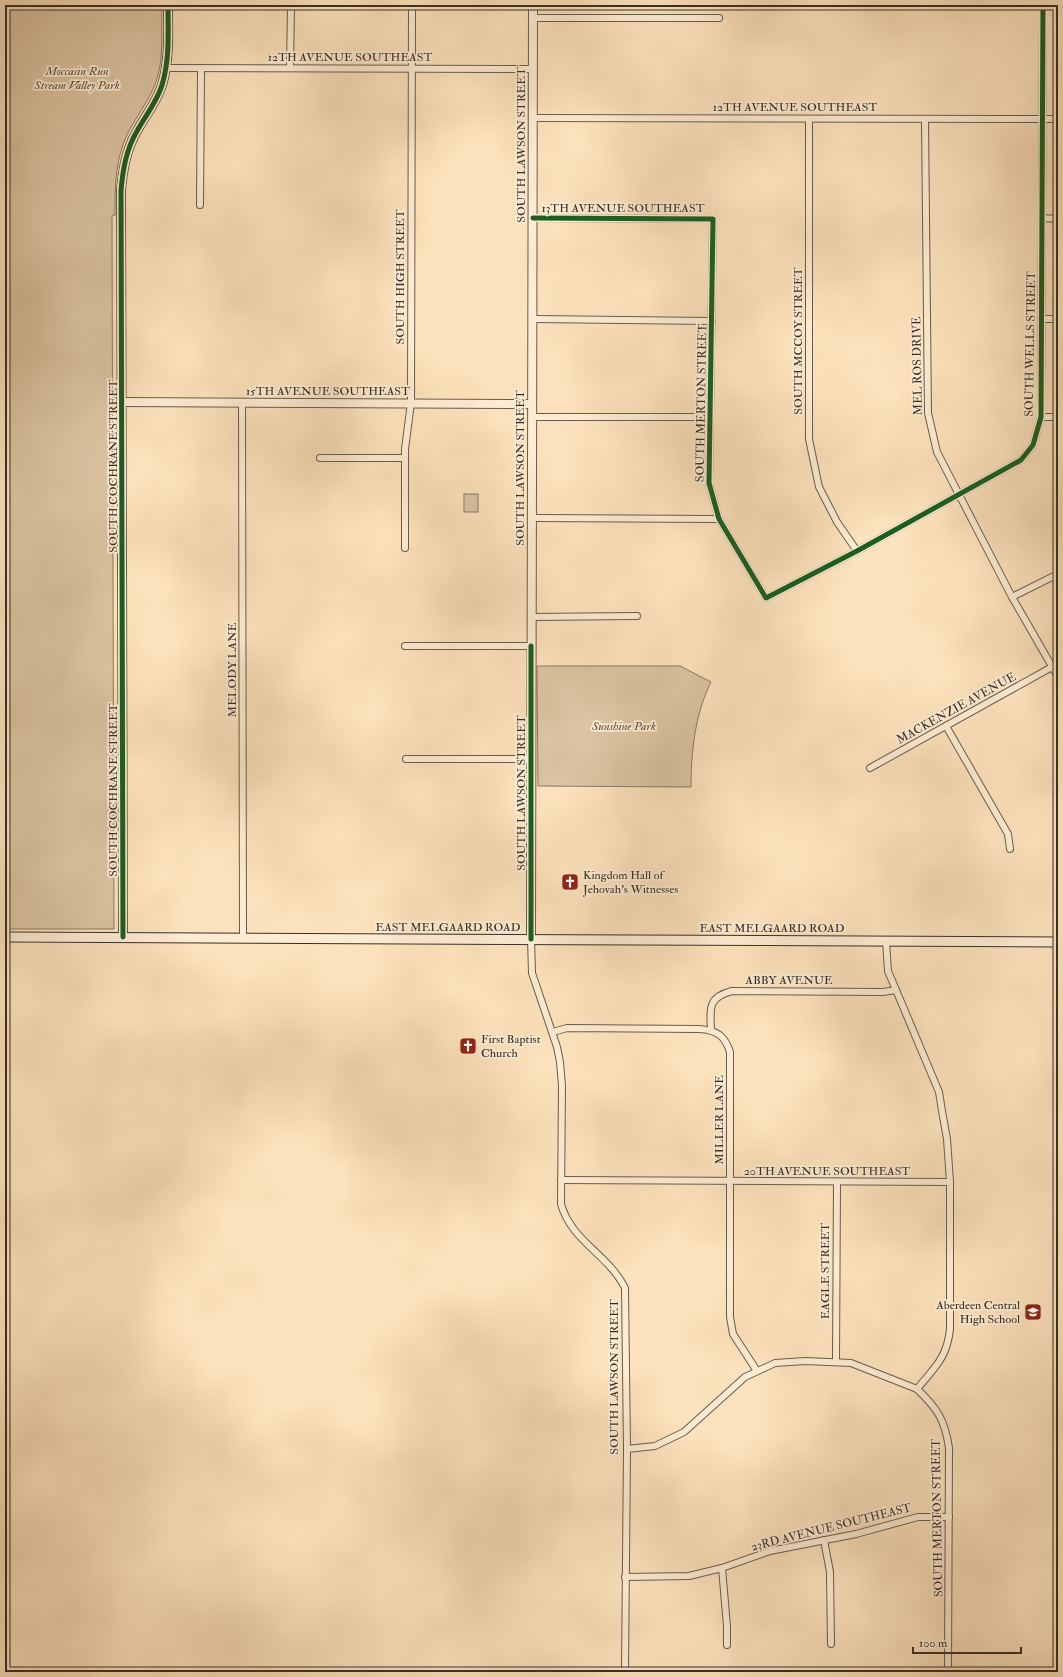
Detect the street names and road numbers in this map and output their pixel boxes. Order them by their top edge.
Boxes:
street label: 12TH AVENUE SOUTHEAST [268,50,432,65]
street label: SOUTH LAWSON STREET [514,67,529,223]
street label: 12TH AVENUE SOUTHEAST [713,100,877,115]
street label: 13TH AVENUE SOUTHEAST [541,201,705,216]
street label: SOUTH HIGH STREET [393,209,408,345]
street label: SOUTH MCCOY STREET [791,267,806,415]
street label: SOUTH WELLS STREET [1022,271,1039,417]
street label: MEL ROS DRIVE [909,316,926,416]
street label: SOUTH MERTON STREET [693,324,710,482]
street label: SOUTH COCHRANE STREET [106,379,121,553]
street label: 15TH AVENUE SOUTHEAST [246,384,410,399]
street label: SOUTH LAWSON STREET [513,390,528,546]
street label: MELODY LANE [225,622,240,717]
street label: MACKENZIE AVENUE [894,669,1019,748]
street label: SOUTH COCHRANE STREET [106,703,121,877]
street label: SOUTH LAWSON STREET [514,715,529,871]
street label: EAST MELGAARD ROAD [376,920,521,935]
street label: EAST MELGAARD ROAD [700,921,845,936]
street label: ABBY AVENUE [744,973,833,988]
street label: MILLER LANE [712,1075,727,1165]
street label: 20TH AVENUE SOUTHEAST [744,1164,910,1179]
street label: EAGLE STREET [818,1223,833,1319]
street label: SOUTH LAWSON STREET [607,1299,622,1455]
street label: SOUTH MERTON STREET [929,1439,946,1597]
street label: 23RD AVENUE SOUTHEAST [749,1500,913,1555]

